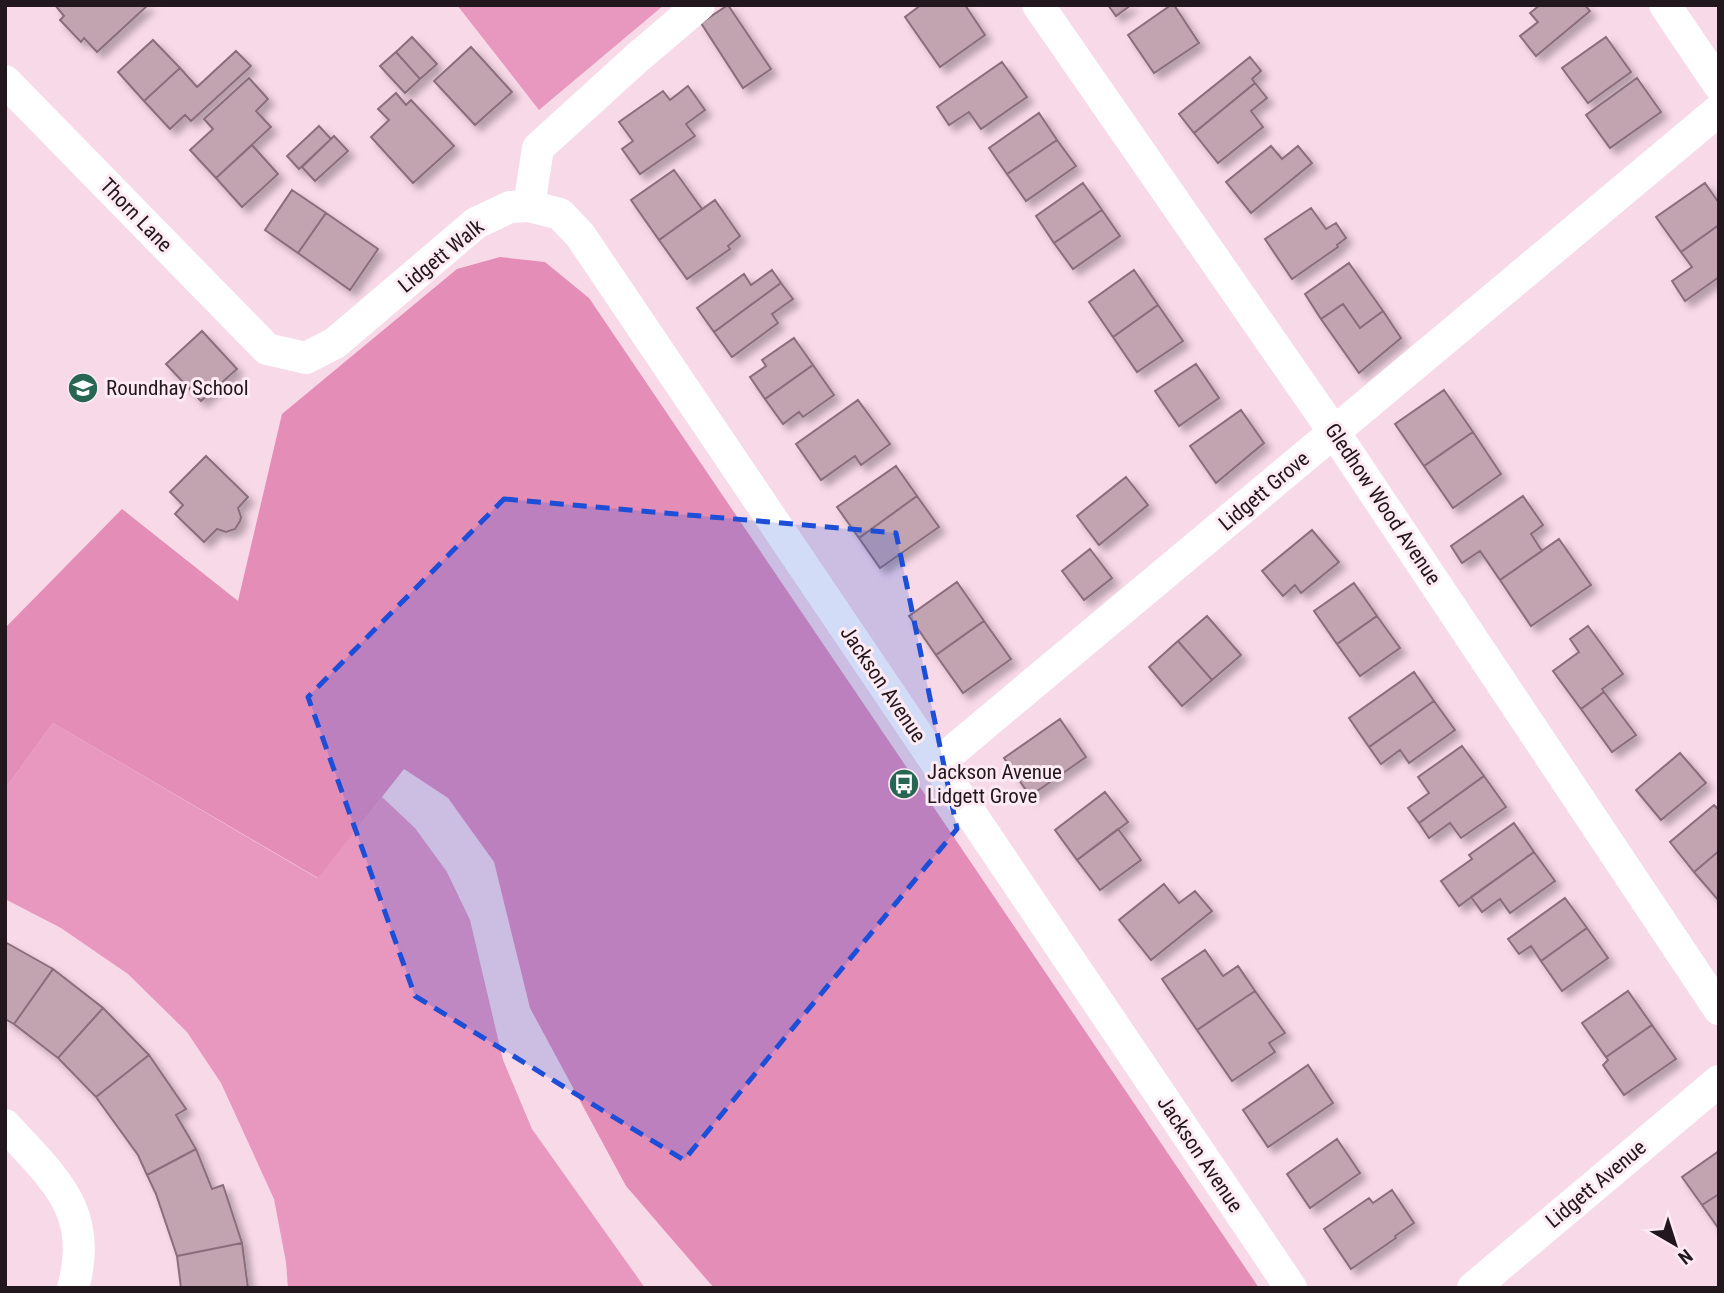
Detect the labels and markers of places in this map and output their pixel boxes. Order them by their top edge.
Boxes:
school or university icon: Roundhay School [66,371,100,405]
place label: Roundhay School [106,376,249,400]
place label: Jackson Avenue Lidgett Grove [927,760,1062,808]
bus stop icon: Jackson Avenue Lidgett Grove [887,767,921,801]

